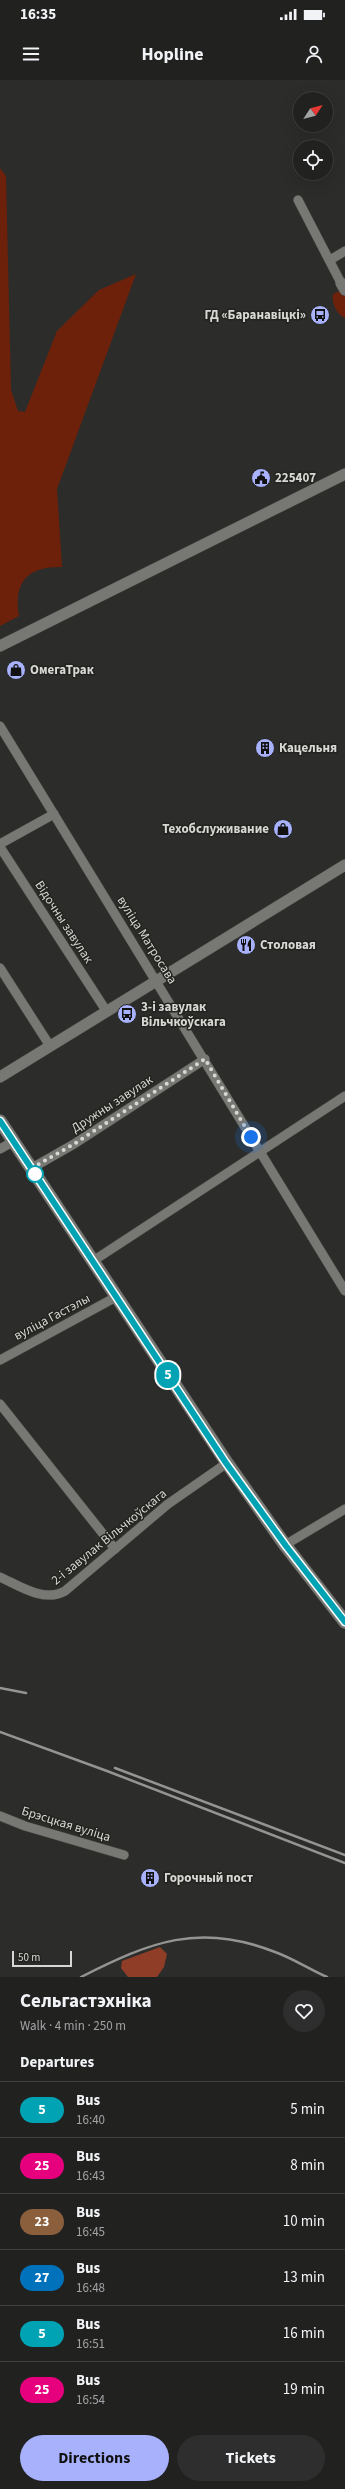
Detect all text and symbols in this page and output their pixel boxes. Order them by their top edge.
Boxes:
text: 16:35 [20,4,56,25]
text: Hopline [141,42,204,67]
icon: menu [20,43,42,65]
icon: person [303,43,325,65]
north arrow [293,92,333,132]
map controls [293,92,333,180]
button: locate [293,140,333,180]
bus stop icon: ГД «Баранавіцкі» [309,304,331,326]
place label: ГД «Баранавіцкі» [205,306,306,324]
public building icon: 225407 [250,467,272,489]
place label: 225407 [275,469,316,487]
shop icon: ОмегаТрак [5,659,27,681]
place label: ОмегаТрак [30,661,95,679]
building icon: Кацельня [254,737,276,759]
place label: Кацельня [279,739,337,757]
shop icon: Техобслуживание [272,818,294,840]
place label: Техобслуживание [162,820,269,838]
street label: Відочны завулак [31,877,98,967]
street label: вуліца Матросава [113,893,181,987]
restaurant icon: Столовая [235,934,257,956]
place label: Столовая [260,936,316,954]
place label: 3-і завулак Вільчкоўскага [141,998,226,1031]
bus stop icon: 3-і завулак Вільчкоўскага [116,1003,138,1025]
street label: Дружны завулак [68,1071,157,1137]
your location [241,1127,261,1147]
unlabelled marker [26,1165,44,1183]
street label: вуліца Гастэлы [11,1289,93,1345]
line badge: 5 [155,1362,181,1388]
text: 5 [164,1365,172,1385]
street label: 2-і завулак Вільчкоўскага [48,1485,170,1589]
street label: Брэсцкая вуліца [19,1802,113,1846]
building icon: Горочный пост [139,1867,161,1889]
place label: Горочный пост [164,1869,254,1887]
scale bar [12,1949,72,1968]
text: 50 m [18,1950,40,1965]
text: Сельгастэхніка [20,1988,152,2015]
button: heart [283,1990,325,2032]
text: Walk · 4 min · 250 m [20,2017,126,2035]
text: Departures [20,2052,94,2073]
text: Bus [76,2090,100,2111]
text: 5 min [290,2099,325,2120]
text: 5 [38,2100,46,2120]
text: 16:40 [76,2111,105,2129]
text: Bus [76,2146,100,2167]
text: 8 min [290,2155,325,2176]
text: 25 [35,2156,49,2176]
text: 16:43 [76,2167,105,2185]
text: Bus [76,2202,100,2223]
text: 10 min [283,2211,325,2232]
text: 23 [35,2212,49,2232]
text: 16:45 [76,2223,105,2241]
text: Bus [76,2258,100,2279]
text: 13 min [283,2267,325,2288]
text: 27 [35,2268,49,2288]
text: 16:48 [76,2279,105,2297]
text: Bus [76,2314,100,2335]
text: 16 min [283,2323,325,2344]
text: 5 [38,2324,46,2344]
text: 16:51 [76,2335,105,2353]
text: Bus [76,2370,100,2391]
text: 19 min [283,2379,325,2400]
text: 25 [35,2380,49,2400]
text: 16:54 [76,2391,105,2409]
button: Directions [20,2435,169,2481]
button: Tickets [177,2435,325,2481]

